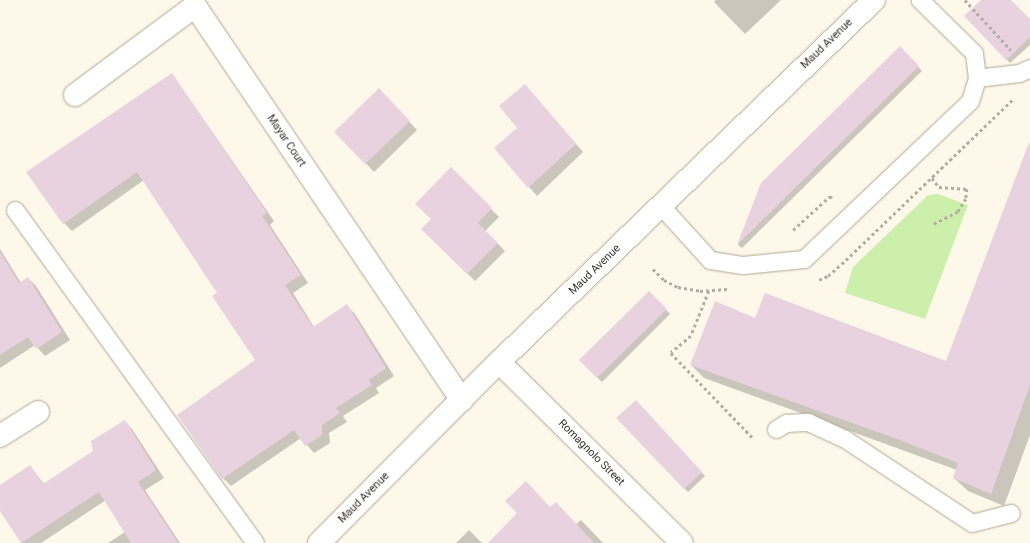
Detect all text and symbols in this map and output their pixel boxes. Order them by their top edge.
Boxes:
street label: Maud Avenue [798,16,856,72]
street label: Mayar Court [264,112,308,170]
street label: Maud Avenue [566,242,624,298]
street label: Romagnolo Street [555,417,627,489]
street label: Maud Avenue [336,470,392,526]

